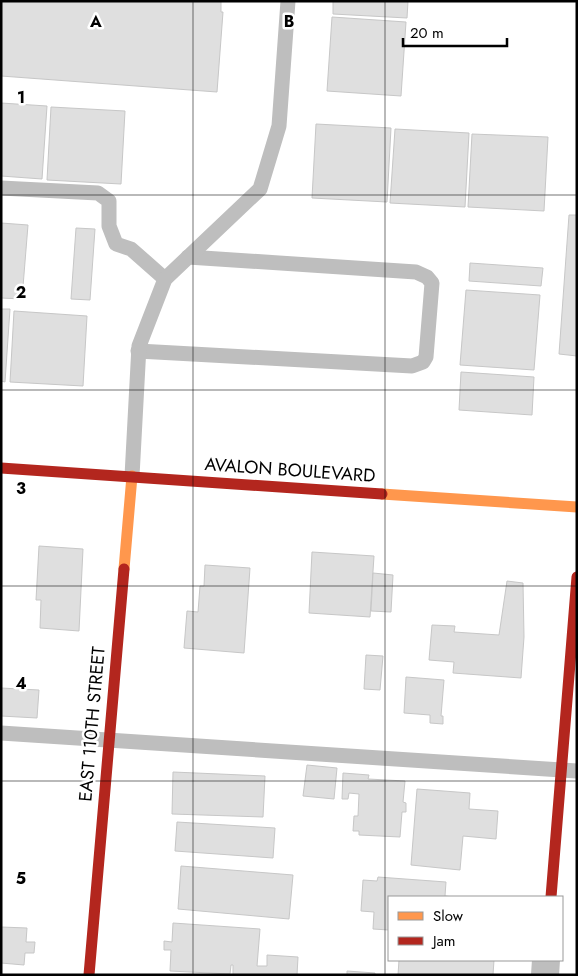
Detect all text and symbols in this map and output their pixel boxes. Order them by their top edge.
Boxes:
text: A [89,10,102,33]
text: B [284,10,294,33]
scale bar [403,15,507,47]
text: 20 m [410,22,444,44]
text: 1 [17,86,25,109]
text: 2 [16,281,26,304]
street label: AVALON BOULEVARD [204,451,376,489]
text: 3 [16,477,26,500]
street label: EAST 110TH STREET [72,645,112,803]
text: 4 [15,672,27,695]
text: 5 [16,867,26,890]
legend [388,896,563,961]
text: Slow [433,905,464,927]
text: Jam [431,930,456,952]

